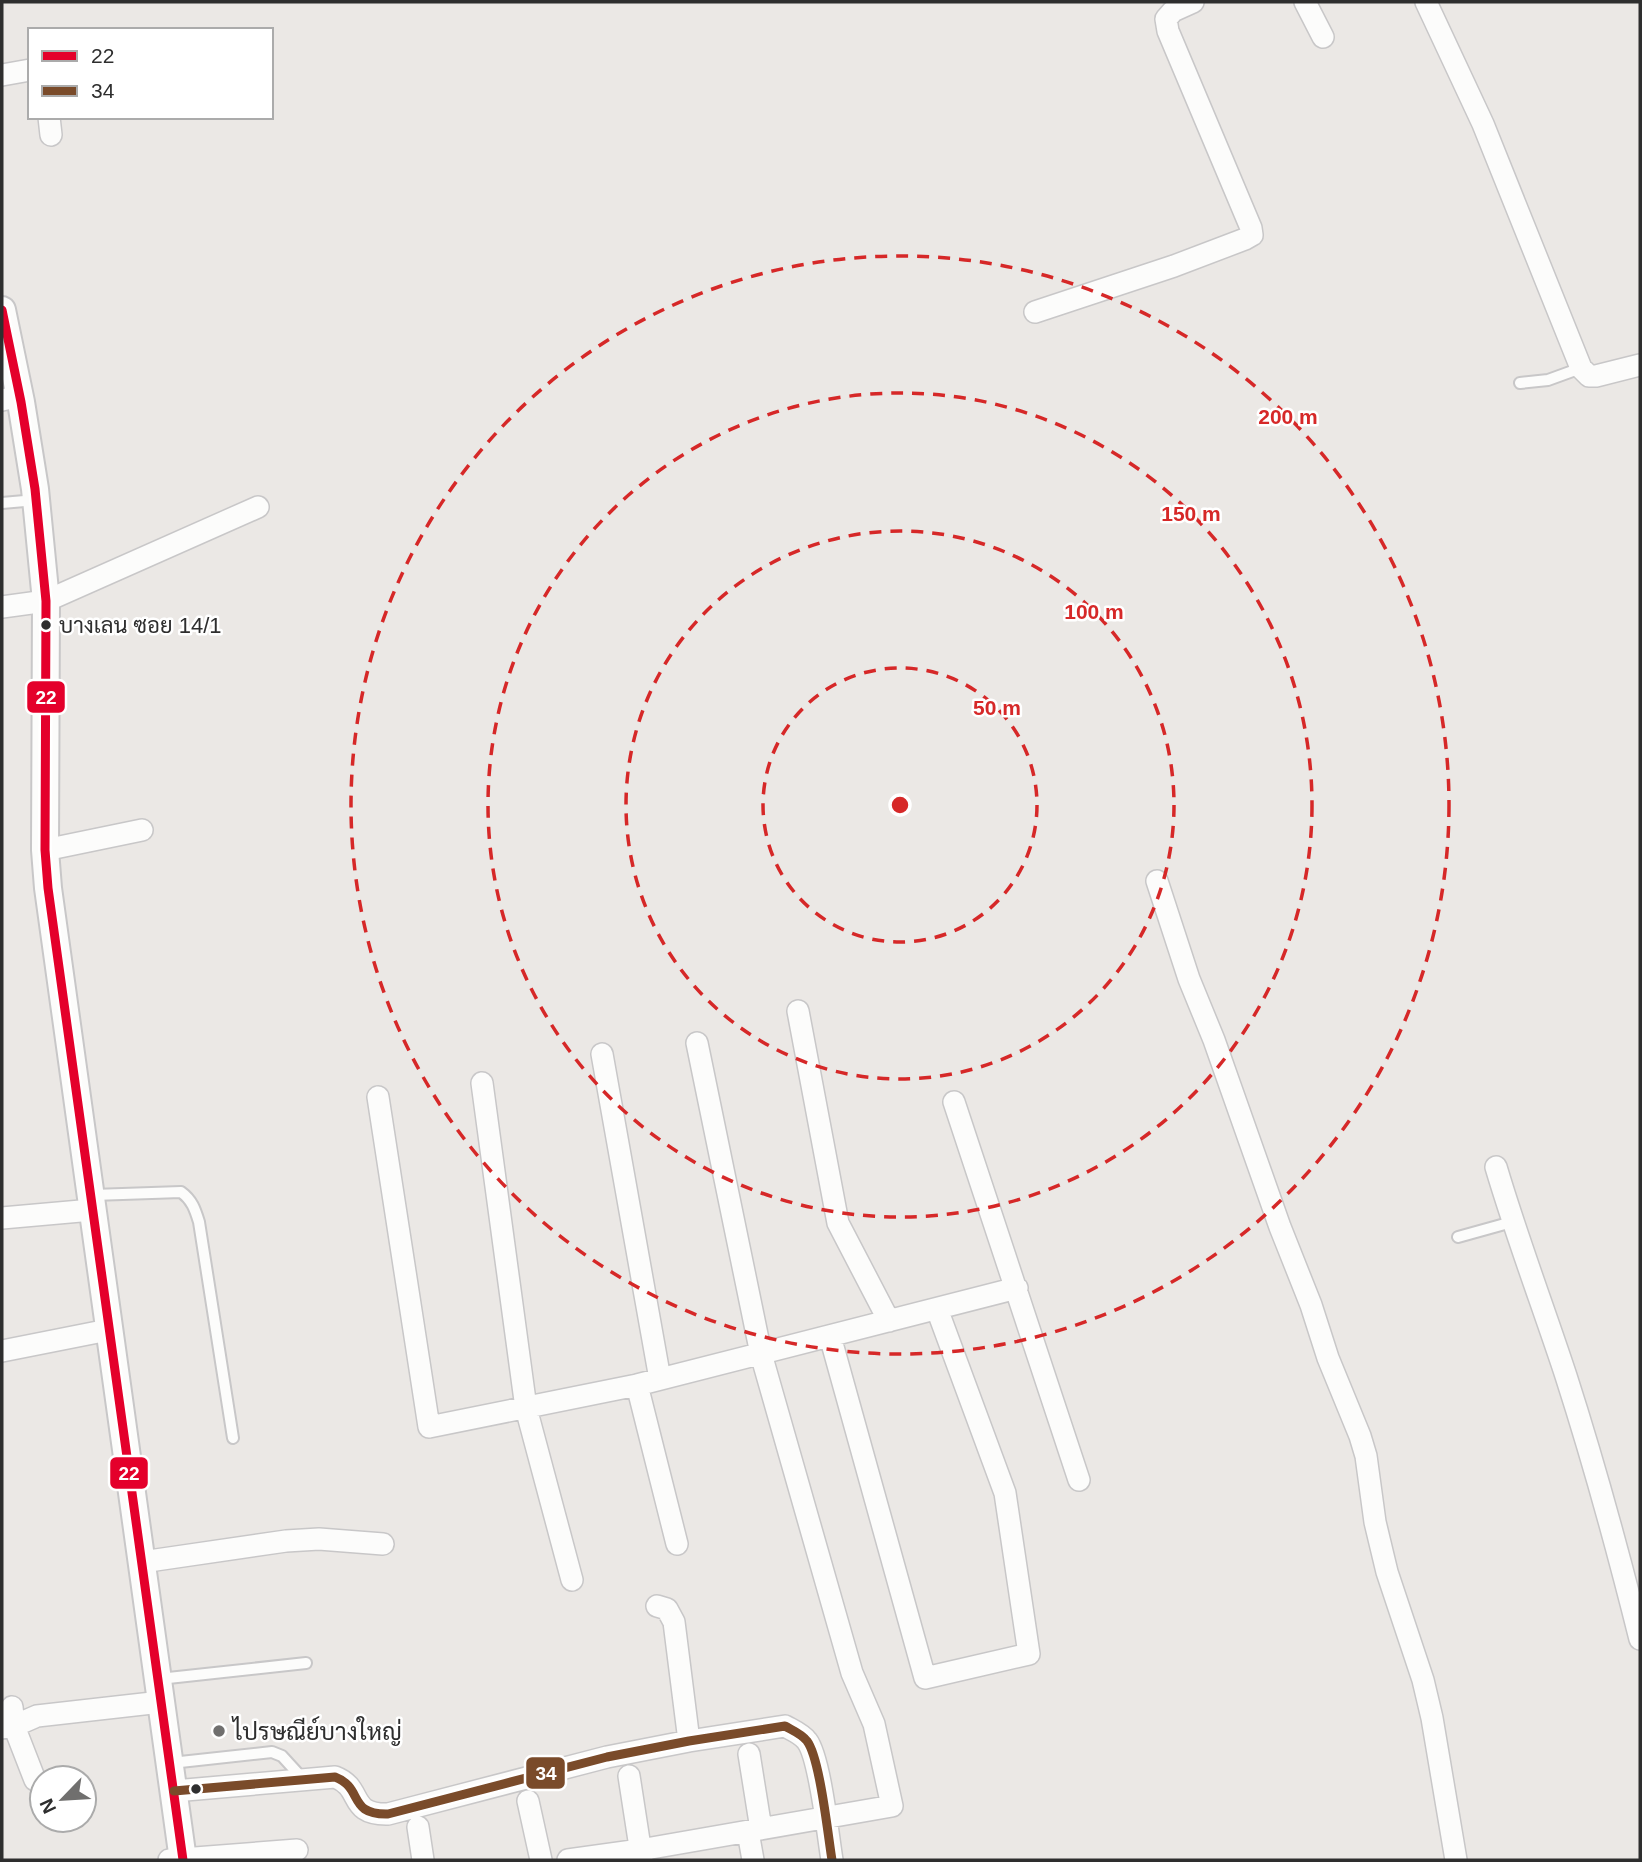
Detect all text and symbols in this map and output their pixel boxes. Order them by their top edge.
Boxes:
legend [28,28,273,119]
text: 22 [91,44,114,67]
text: 34 [91,79,115,102]
text: 200 m [1258,405,1318,428]
text: 150 m [1161,502,1221,525]
text: 100 m [1064,600,1124,623]
place label: บางเลน ซอย 14/1 [59,613,222,638]
marker: บางเลน ซอย 14/1 [39,618,53,632]
line badge: 22 [26,680,66,714]
text: 22 [35,687,57,708]
text: 50 m [973,696,1021,719]
centre of rings [888,793,912,817]
line badge: 22 [109,1456,149,1490]
text: 22 [118,1463,140,1484]
place label: ไปรษณีย์บางใหญ่ [231,1716,402,1746]
marker: ไปรษณีย์บางใหญ่ [211,1723,227,1739]
line badge: 34 [525,1756,566,1790]
text: 34 [535,1763,557,1784]
north arrow [28,1764,98,1834]
unlabelled marker [189,1782,203,1796]
text: N [36,1795,60,1817]

